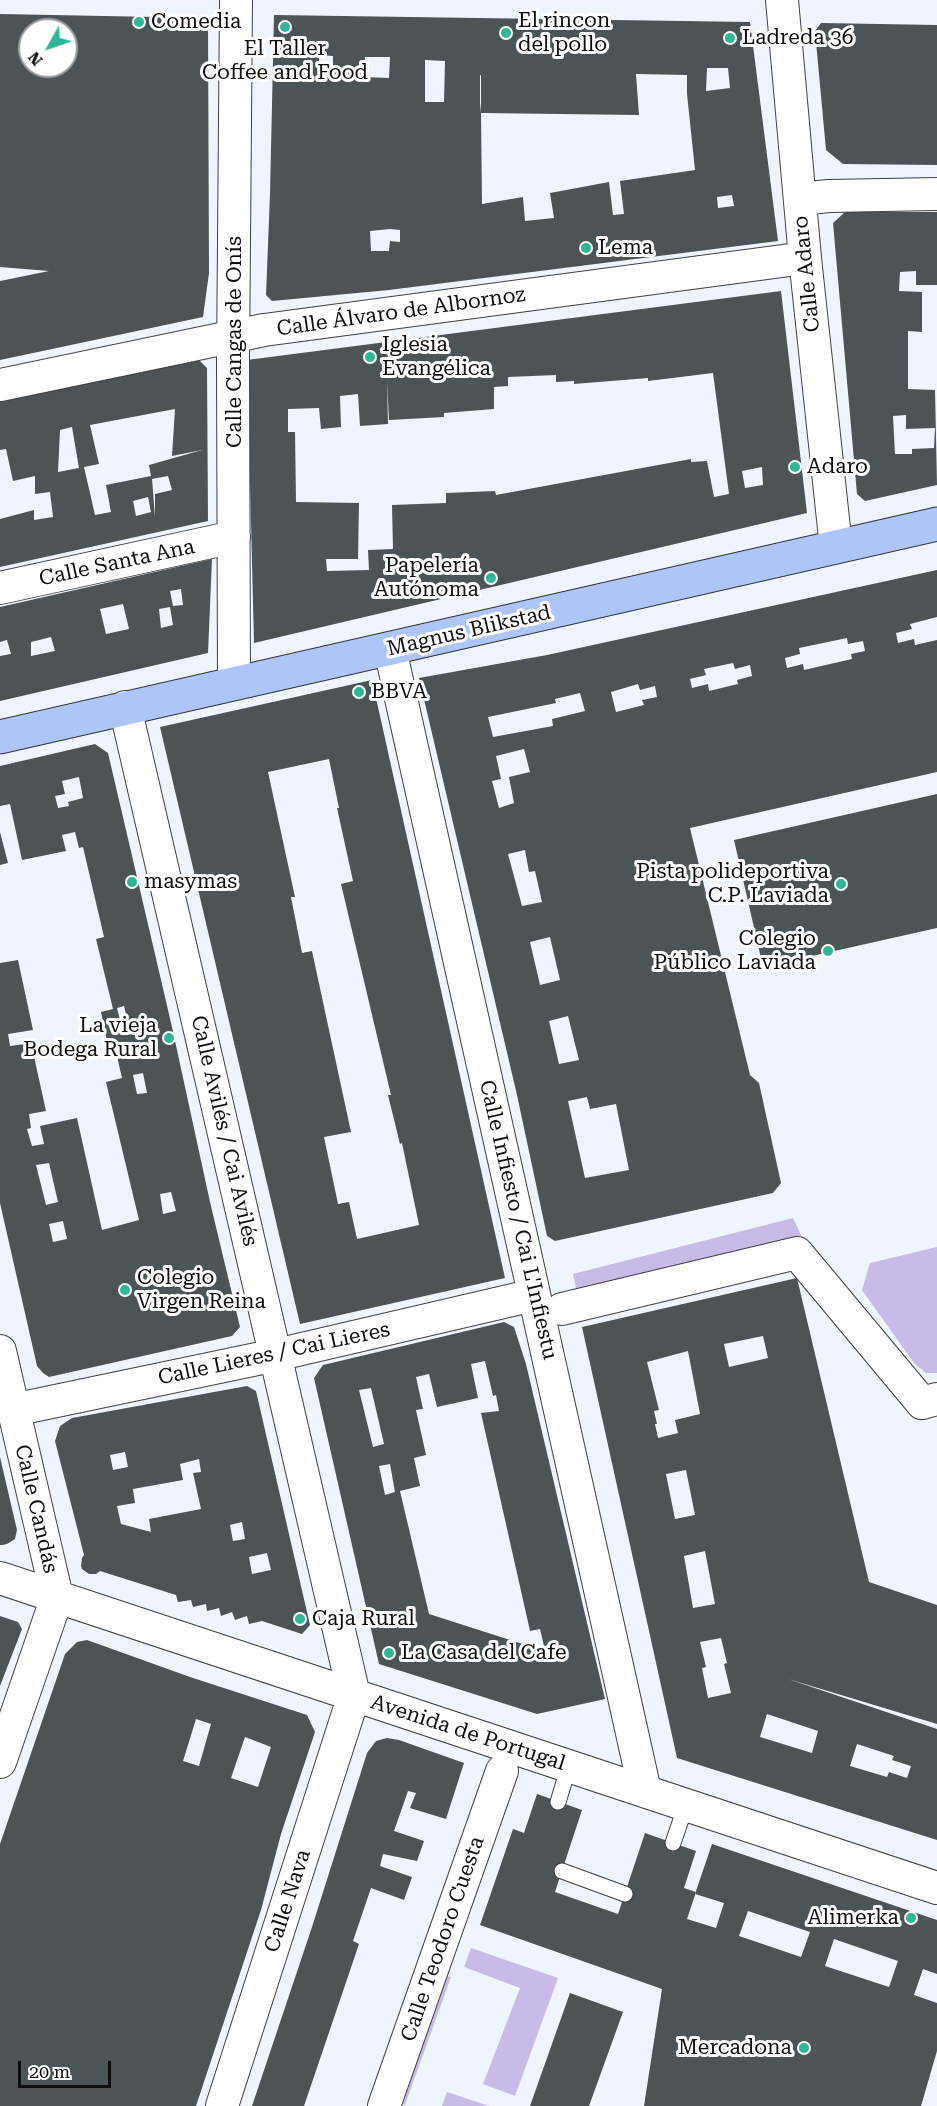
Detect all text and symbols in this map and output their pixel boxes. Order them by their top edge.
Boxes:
place label: El rincon del pollo [518,8,610,58]
place label: Comedia [151,9,241,35]
marker: Comedia [132,15,146,29]
north arrow [18,18,78,78]
marker: El Taller Coffee and Food [278,20,292,34]
place label: Ladreda 36 [742,25,854,51]
marker: El rincon del pollo [499,26,513,40]
marker: Ladreda 36 [723,31,737,45]
place label: El Taller Coffee and Food [202,36,368,86]
text: N [24,48,47,69]
street label: Calle Adaro [788,214,826,334]
place label: Lema [598,235,653,261]
street label: Calle Cangas de Onís [222,236,248,448]
marker: Lema [579,241,593,255]
street label: Calle Álvaro de Albornoz [275,282,527,342]
place label: Iglesia Evangélica [382,332,491,382]
marker: Iglesia Evangélica [363,350,377,364]
place label: Adaro [807,454,868,480]
marker: Adaro [788,460,802,474]
street label: Calle Santa Ana [37,534,197,592]
place label: Papelería Autónoma [374,553,479,603]
marker: Papelería Autónoma [484,571,498,585]
street label: Magnus Blikstad [385,600,553,662]
place label: BBVA [371,679,427,705]
marker: BBVA [352,685,366,699]
place label: Pista polideportiva C.P. Laviada [636,859,829,909]
place label: masymas [144,869,237,895]
marker: masymas [125,875,139,889]
marker: Pista polideportiva C.P. Laviada [834,877,848,891]
place label: Colegio Público Laviada [654,926,816,976]
marker: Colegio Público Laviada [821,944,835,958]
place label: La vieja Bodega Rural [23,1013,157,1063]
street label: Calle Avilés / Cai Avilés [185,1013,263,1249]
marker: La vieja Bodega Rural [162,1031,176,1045]
street label: Calle Infiesto / Cai L'Infiestu [474,1078,562,1362]
place label: Colegio Virgen Reina [137,1265,266,1315]
marker: Colegio Virgen Reina [118,1283,132,1297]
street label: Calle Lieres / Cai Lieres [156,1317,392,1391]
street label: Calle Candás [9,1442,63,1576]
place label: Caja Rural [312,1606,415,1632]
marker: Caja Rural [293,1612,307,1626]
place label: La Casa del Cafe [401,1640,567,1666]
marker: La Casa del Cafe [382,1646,396,1660]
street label: Avenida de Portugal [367,1690,569,1776]
street label: Calle Teodoro Cuesta [396,1833,490,2045]
street label: Calle Nava [260,1846,316,1956]
place label: Alimerka [808,1905,899,1931]
marker: Alimerka [904,1911,918,1925]
place label: Mercadona [678,2035,792,2061]
marker: Mercadona [797,2041,811,2055]
scale bar [21,2049,114,2087]
text: 20 m [29,2061,70,2082]

